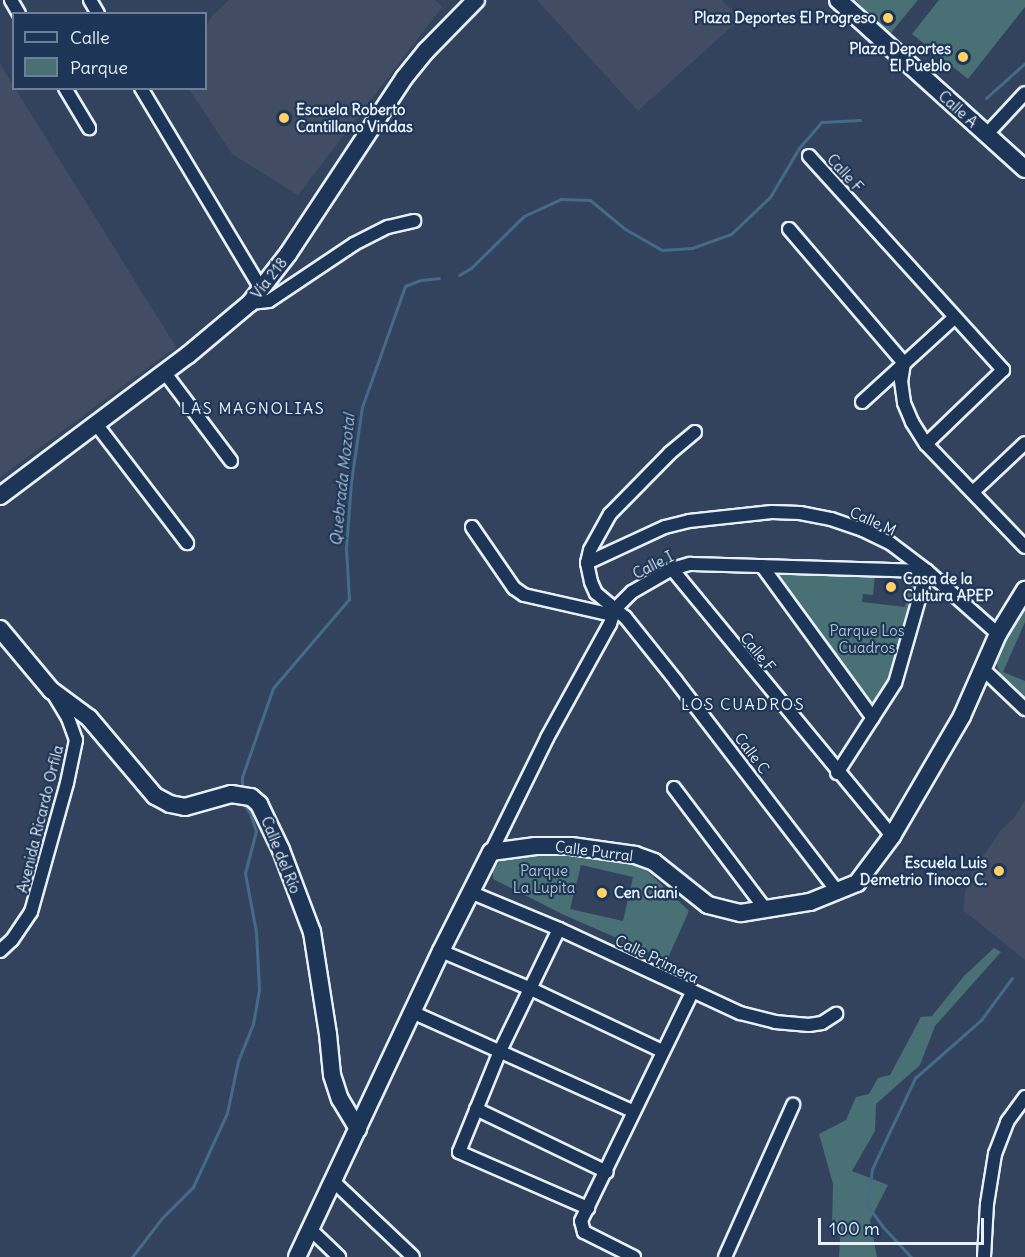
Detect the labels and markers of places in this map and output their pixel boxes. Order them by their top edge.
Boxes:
place label: Plaza Deportes El Progreso [694,9,876,27]
marker: Plaza Deportes El Progreso [881,11,895,25]
place label: Plaza Deportes El Pueblo [849,39,951,74]
marker: Plaza Deportes El Pueblo [956,50,970,64]
place label: Escuela Roberto Cantillano Vindas [296,100,413,135]
marker: Escuela Roberto Cantillano Vindas [277,111,291,125]
place label: Casa de la Cultura APEP [903,569,993,604]
marker: Casa de la Cultura APEP [884,580,898,594]
place label: Escuela Luis Demetrio Tinoco C. [860,853,987,888]
marker: Escuela Luis Demetrio Tinoco C. [992,864,1006,878]
place label: Cen Ciani [614,884,678,902]
marker: Cen Ciani [595,886,609,900]

